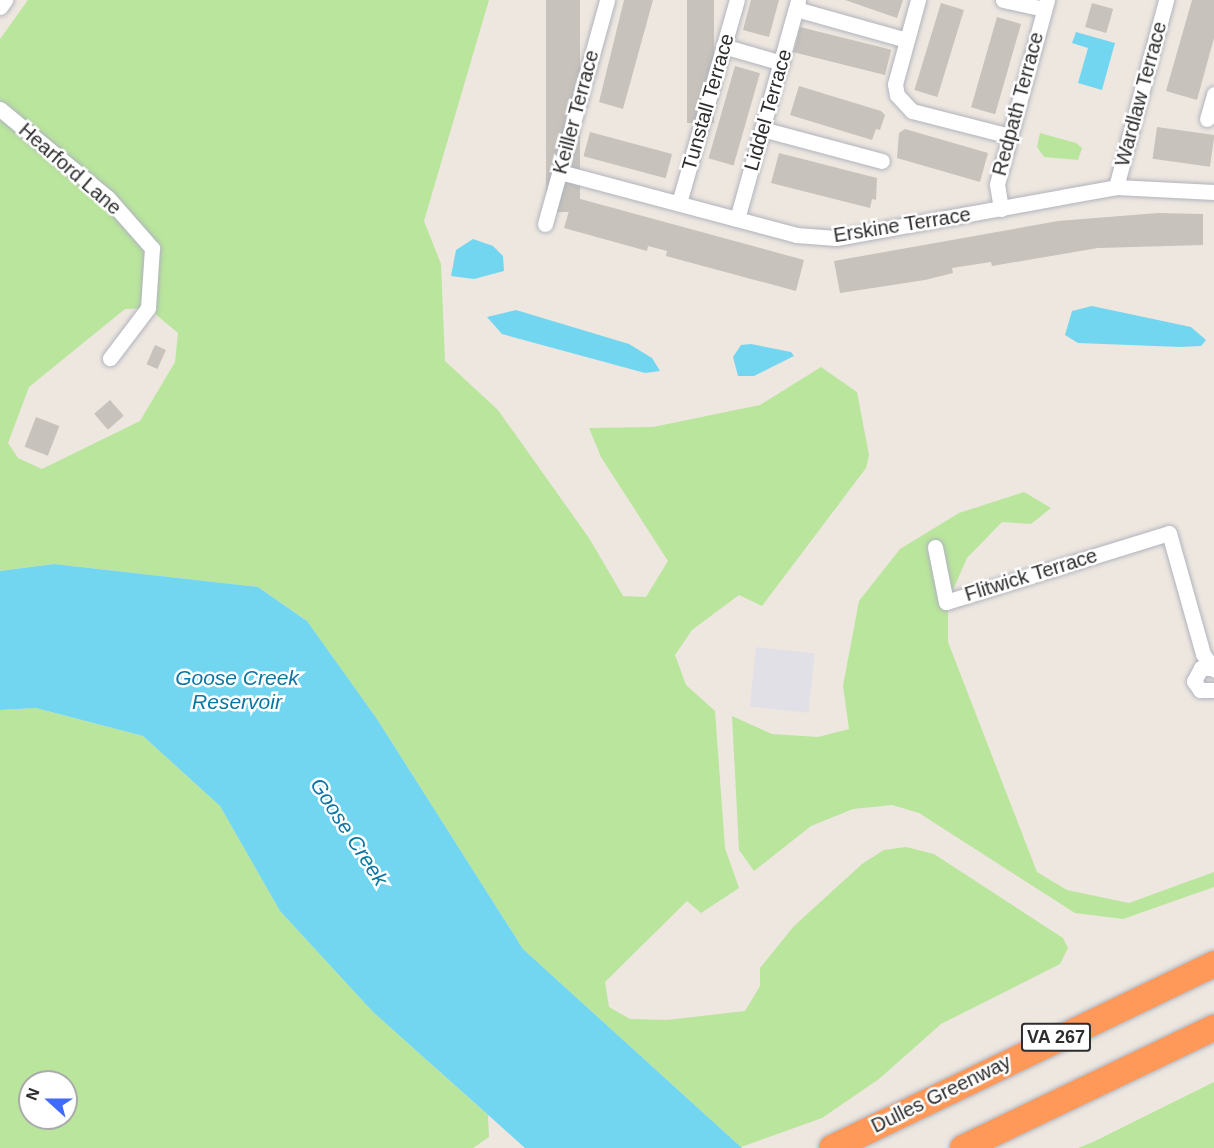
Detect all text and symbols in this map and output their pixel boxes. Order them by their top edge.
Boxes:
street label: Wardlaw Terrace [1110,19,1172,169]
street label: Redpath Terrace [987,29,1049,179]
street label: Tunstall Terrace [677,31,739,173]
street label: Liddel Terrace [739,46,797,174]
street label: Keiller Terrace [548,47,604,177]
street label: Hearford Lane [14,118,126,220]
street label: Erskine Terrace [832,202,972,248]
street label: Flitwick Terrace [962,543,1100,607]
water label: Goose Creek Reservoir [175,665,299,715]
water label: Goose Creek [305,773,393,891]
road number: VA 267 [1020,1022,1092,1052]
street label: Dulles Greenway [867,1050,1015,1138]
north arrow [18,1070,78,1130]
text: N [23,1086,43,1103]

